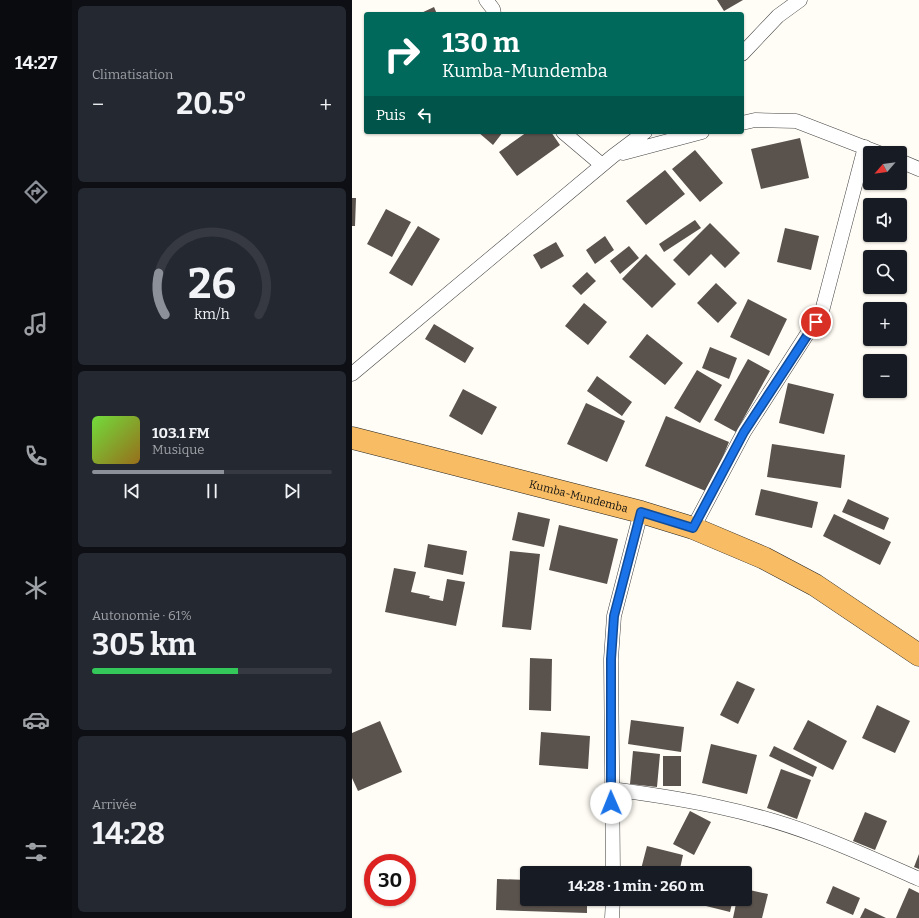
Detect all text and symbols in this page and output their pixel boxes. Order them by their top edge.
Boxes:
text: 130 m [442,26,520,59]
icon: right [376,28,428,80]
text: 14:27 [15,52,57,74]
text: Kumba-Mundemba [442,60,608,82]
text: Climatisation [92,67,173,82]
text: 20.5° [176,86,247,122]
text: − [92,91,104,118]
text: + [319,91,332,118]
icon: left [414,104,436,126]
text: Puis [376,106,406,124]
north arrow [863,146,907,190]
map controls [863,146,907,398]
icon: directions [22,178,50,206]
button: sound [863,198,907,242]
button: search [863,250,907,294]
text: 26 [188,258,236,308]
button: + [863,302,907,346]
text: km/h [194,305,230,322]
pin [799,305,833,339]
icon: music [22,310,50,338]
icon: arrive [805,311,827,333]
button: − [863,354,907,398]
text: 103.1 FM [152,424,210,442]
icon: phone [22,442,50,470]
text: Musique [152,442,204,457]
street label: Kumba-Mundemba [528,478,629,515]
icon: previous [121,480,143,502]
icon: pause [201,480,223,502]
icon: next [281,480,303,502]
icon: climate [22,574,50,602]
text: Autonomie · 61% [92,608,192,623]
text: 305 km [92,627,196,663]
icon: car [22,706,50,734]
position arrow [590,782,632,824]
text: Arrivée [92,797,137,812]
text: 14:28 [92,816,165,852]
icon: filters [22,838,50,866]
speed limit sign: 30 [364,854,416,906]
text: 14:28 · 1 min · 260 m [568,877,704,895]

